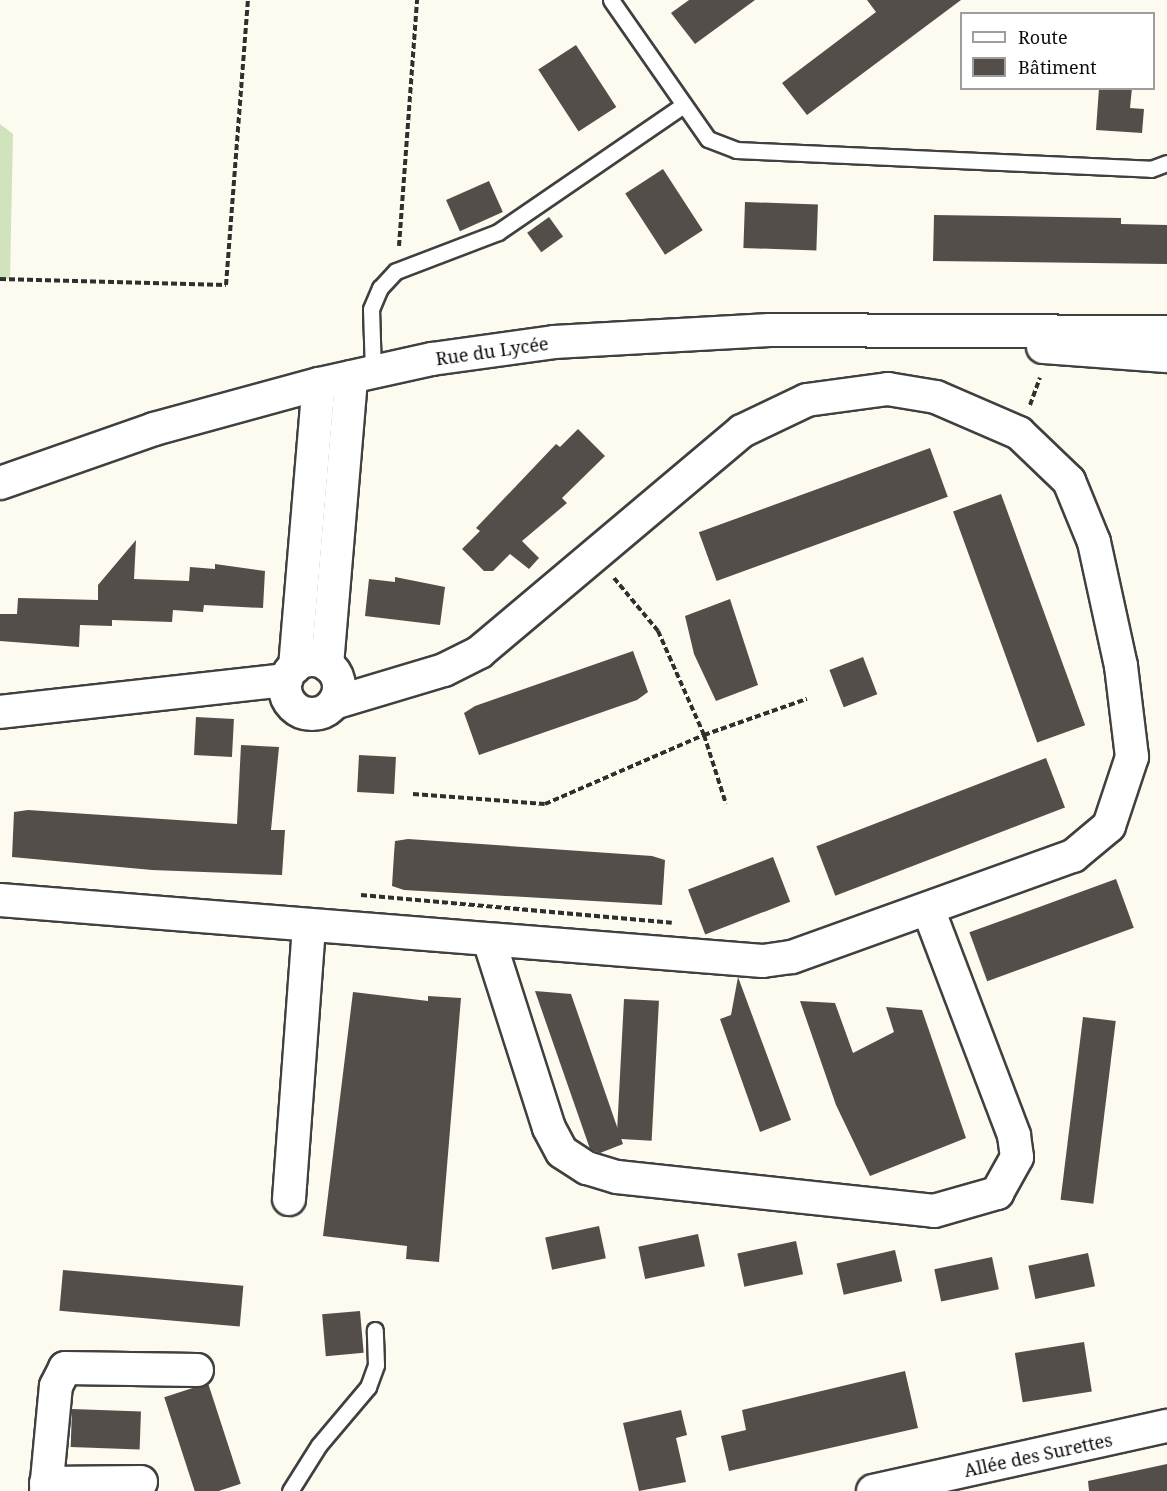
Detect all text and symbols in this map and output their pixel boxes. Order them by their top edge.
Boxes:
legend [960,12,1155,90]
text: Route [1018,25,1068,49]
text: Bâtiment [1018,55,1097,79]
street label: Rue du Lycée [434,332,550,370]
street label: Allée des Surettes [962,1429,1114,1481]

